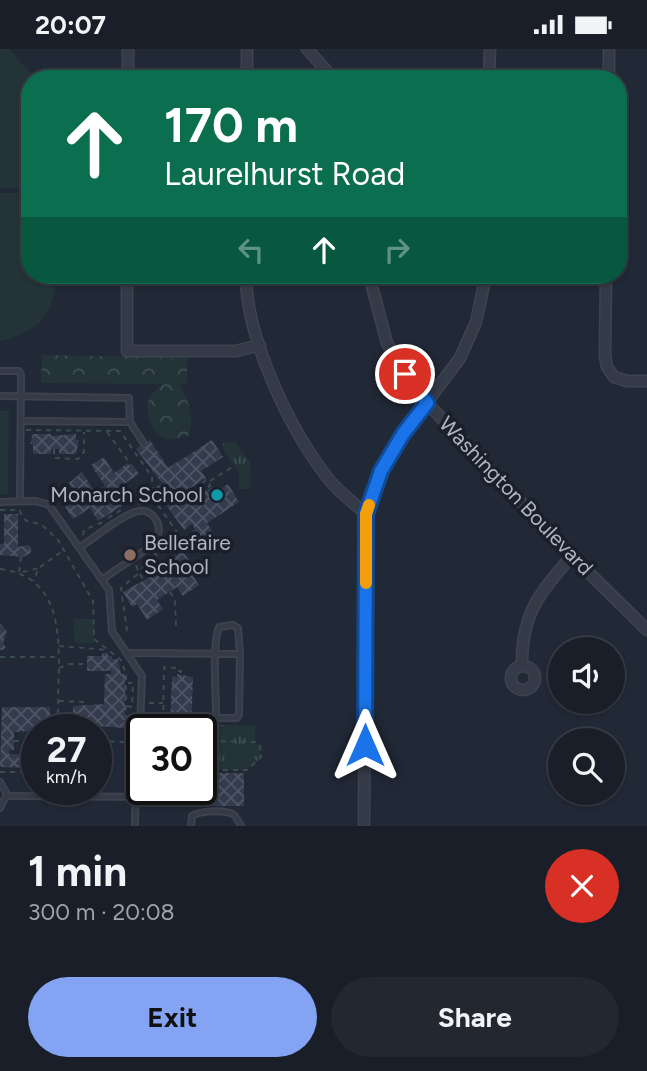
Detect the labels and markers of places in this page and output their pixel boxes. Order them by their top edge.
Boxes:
pin [375,344,435,404]
place label: Monarch School [50,482,203,507]
marker: Monarch School [209,487,225,503]
place label: Bellefaire School [144,530,231,579]
marker: Bellefaire School [122,547,138,563]

